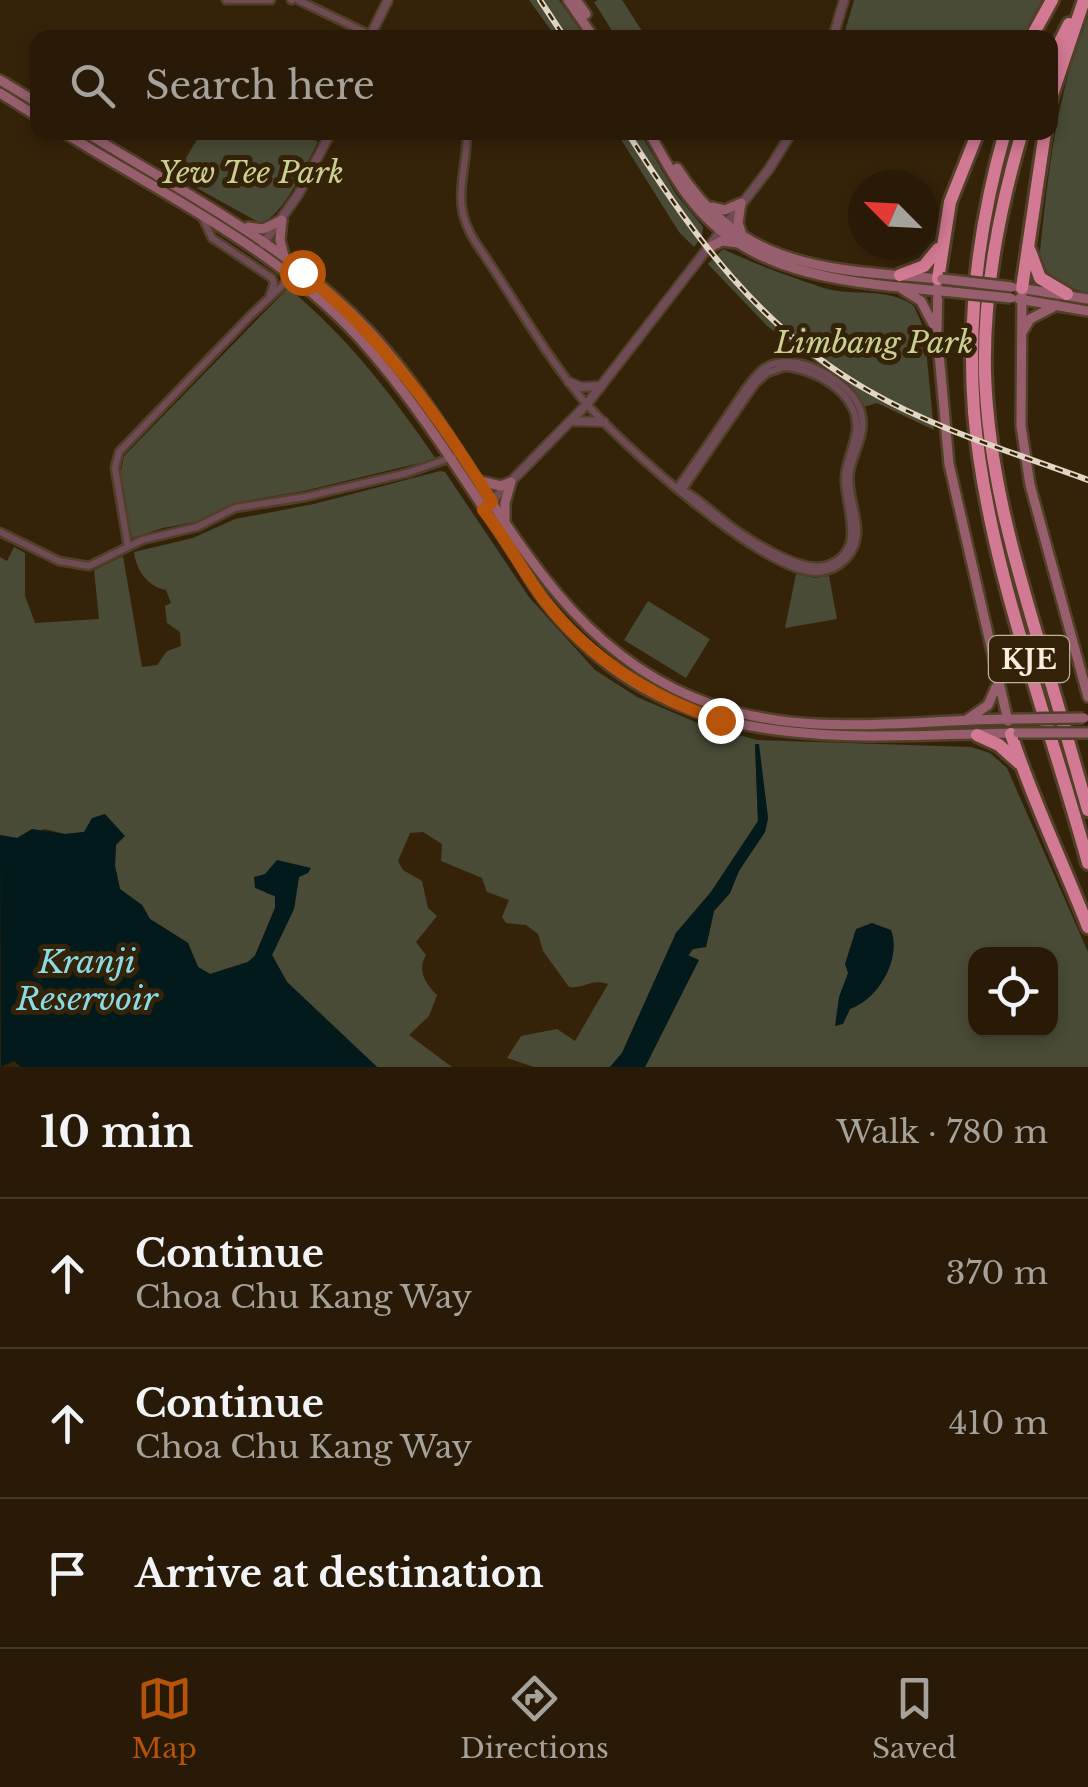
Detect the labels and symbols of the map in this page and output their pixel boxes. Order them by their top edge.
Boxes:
park label: Yew Tee Park [158,154,344,191]
north arrow [848,170,938,260]
route start [280,250,326,296]
park label: Limbang Park [774,324,973,361]
road number: KJE [989,636,1069,682]
route end [698,698,744,744]
water label: Kranji Reservoir [15,942,159,1019]

